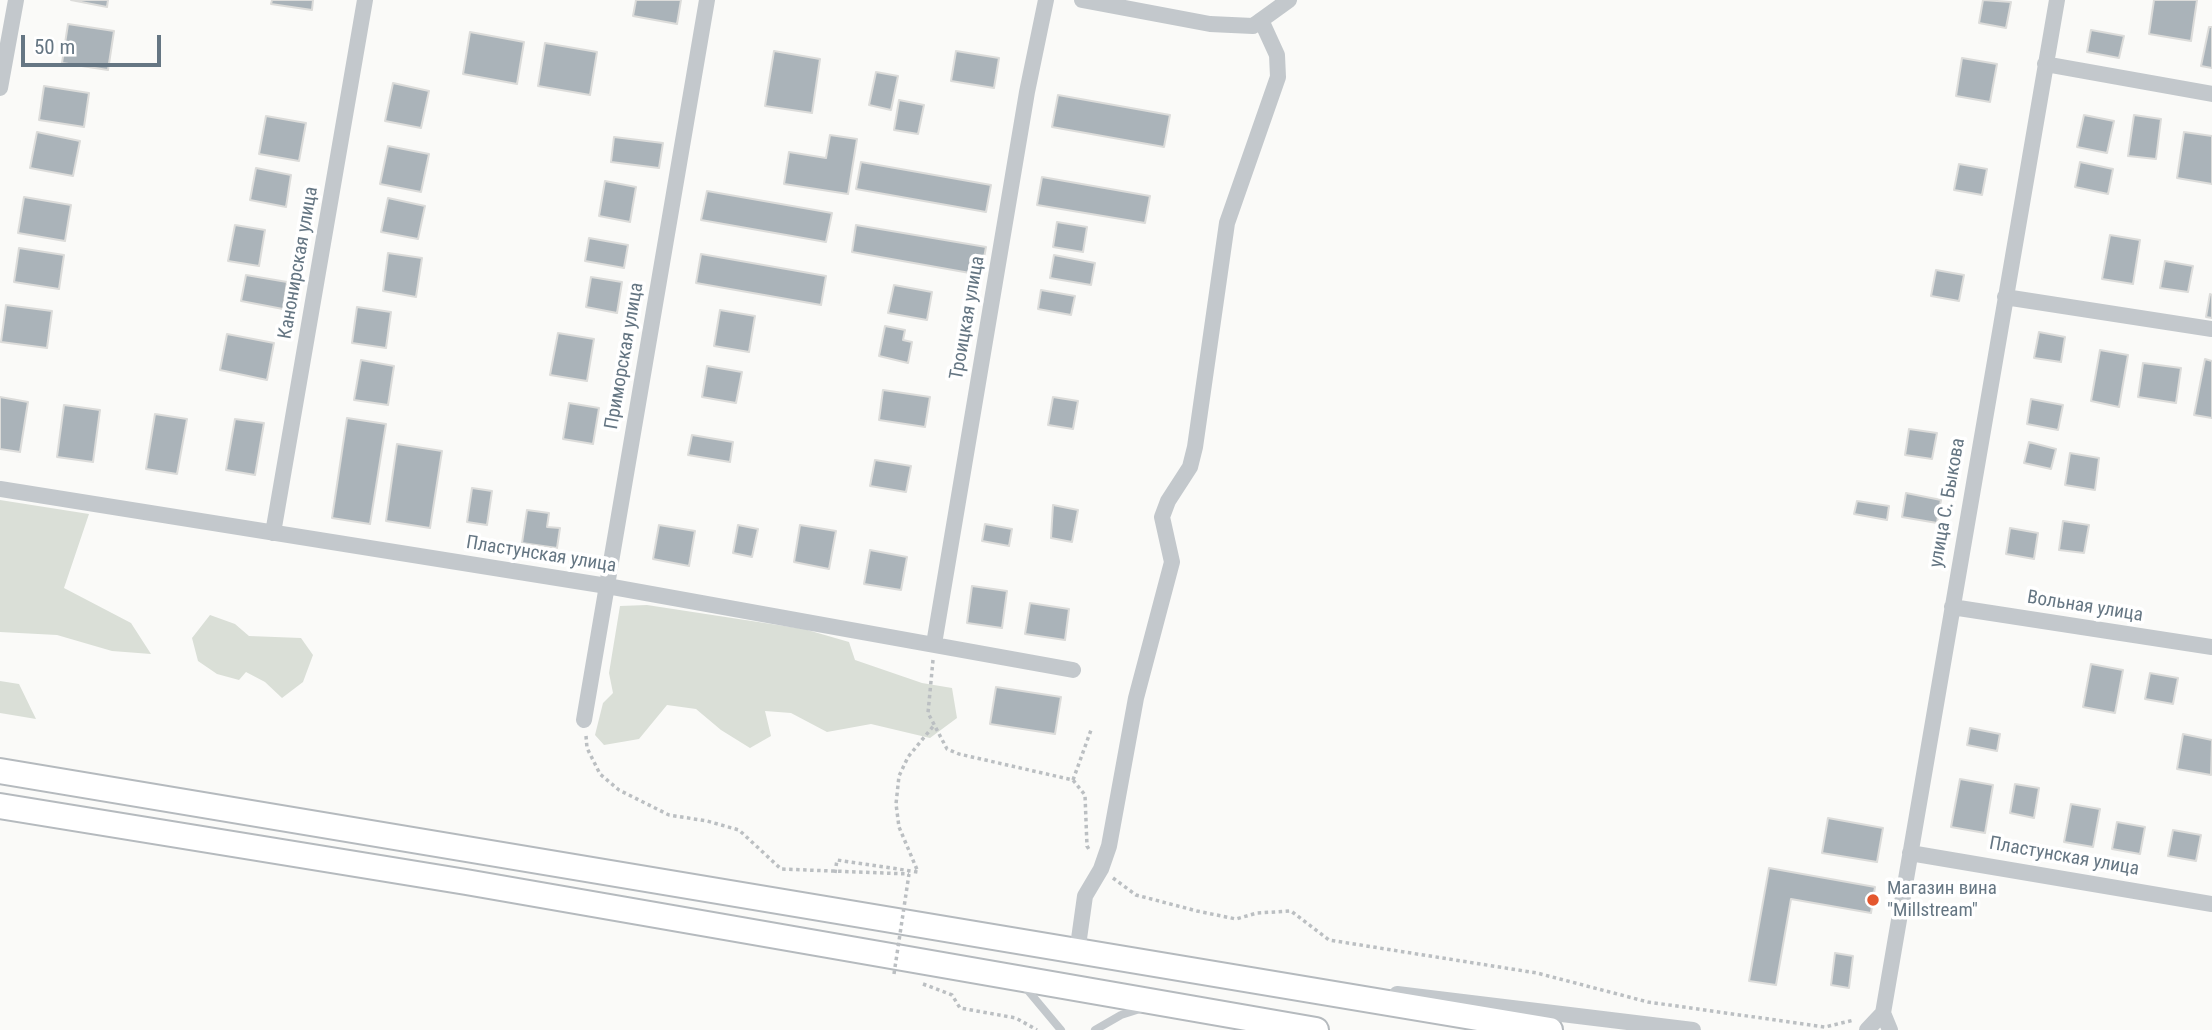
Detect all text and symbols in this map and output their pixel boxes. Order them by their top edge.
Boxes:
scale bar [24,21,164,65]
text: 50 m [34,35,75,59]
street label: Канонирская улица [274,185,324,341]
street label: Троицкая улица [946,254,990,382]
street label: Приморская улица [601,281,649,431]
street label: улица С. Быкова [1925,437,1971,569]
street label: Пластунская улица [464,532,618,578]
street label: Вольная улица [2026,587,2144,627]
street label: Пластунская улица [1987,833,2141,881]
place label: Магазин вина "Millstream" [1887,878,1997,922]
marker: Магазин вина "Millstream" [1865,892,1881,908]

